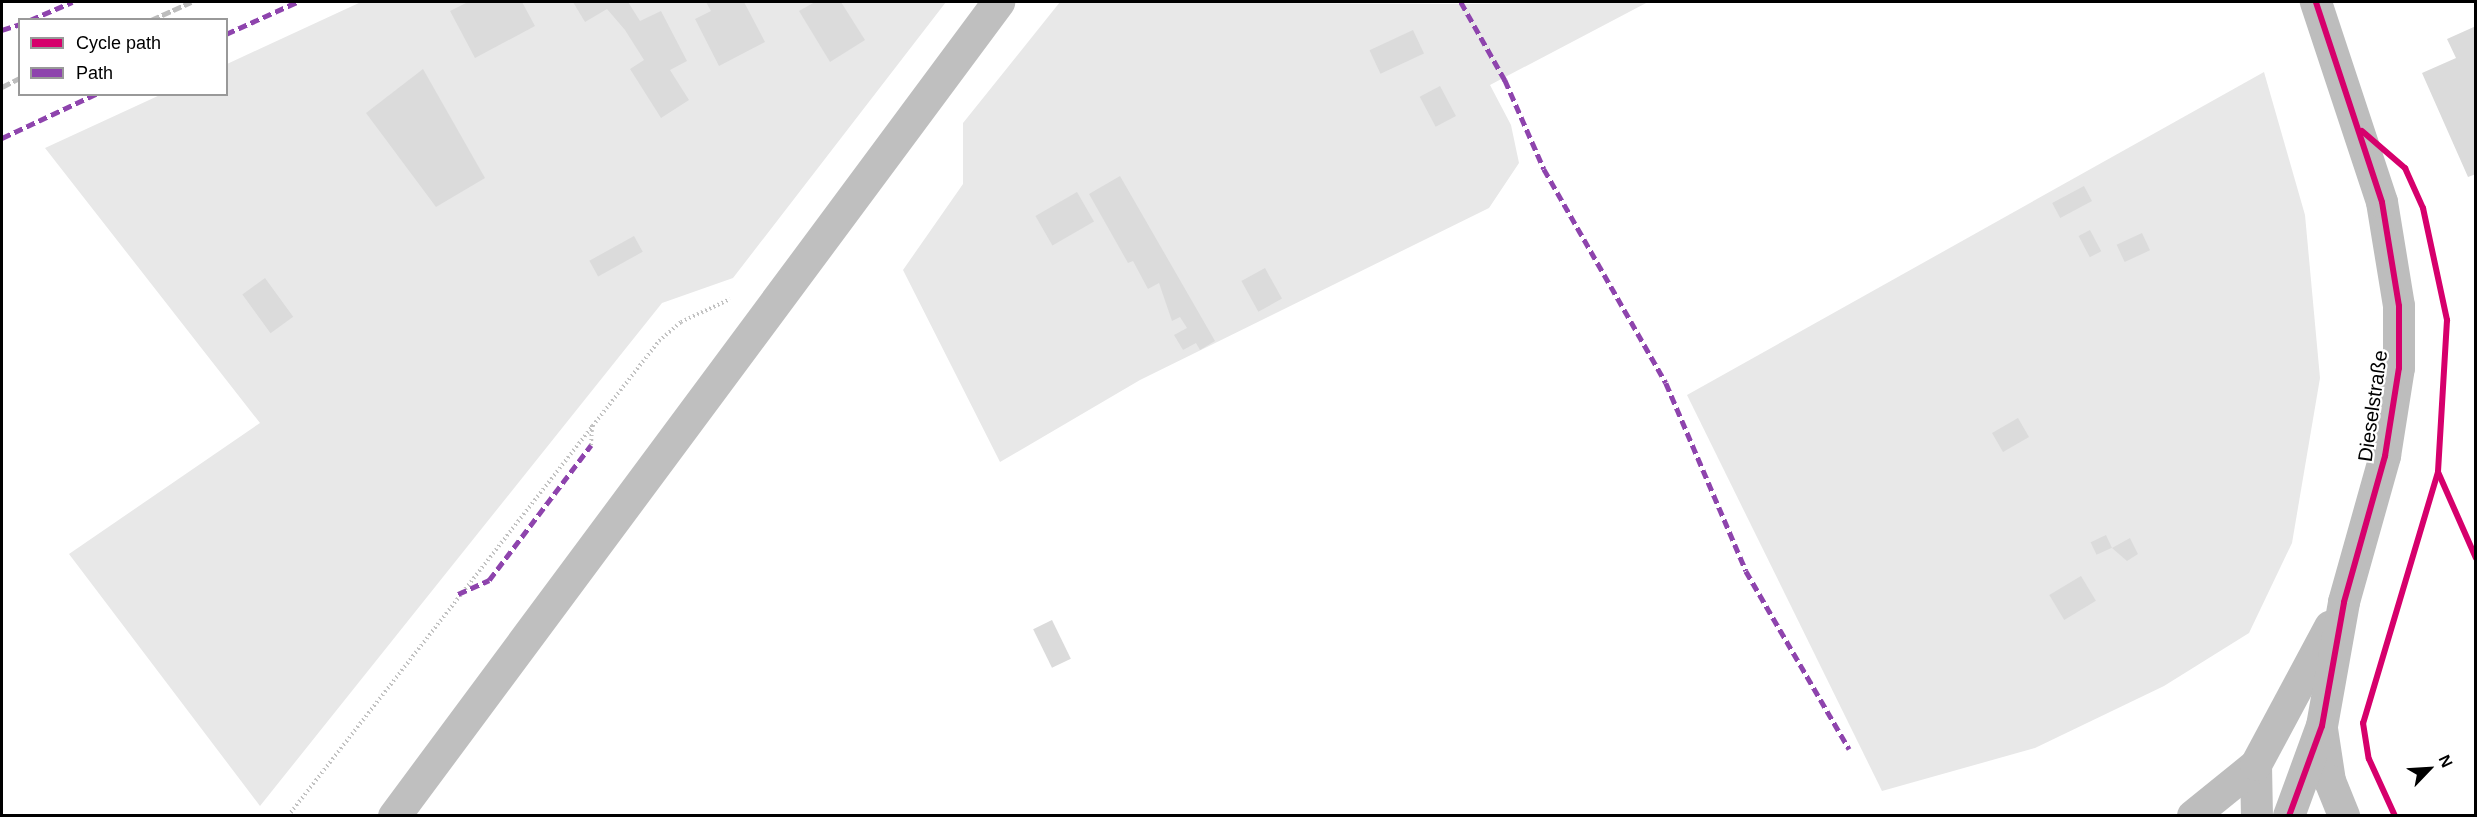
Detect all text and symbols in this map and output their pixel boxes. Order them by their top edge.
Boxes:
legend [18,18,228,96]
text: Cycle path [76,33,161,53]
text: Path [76,63,113,83]
street label: Dieselstraße [2353,349,2393,463]
north arrow [2399,739,2459,799]
text: N [2436,752,2456,770]

